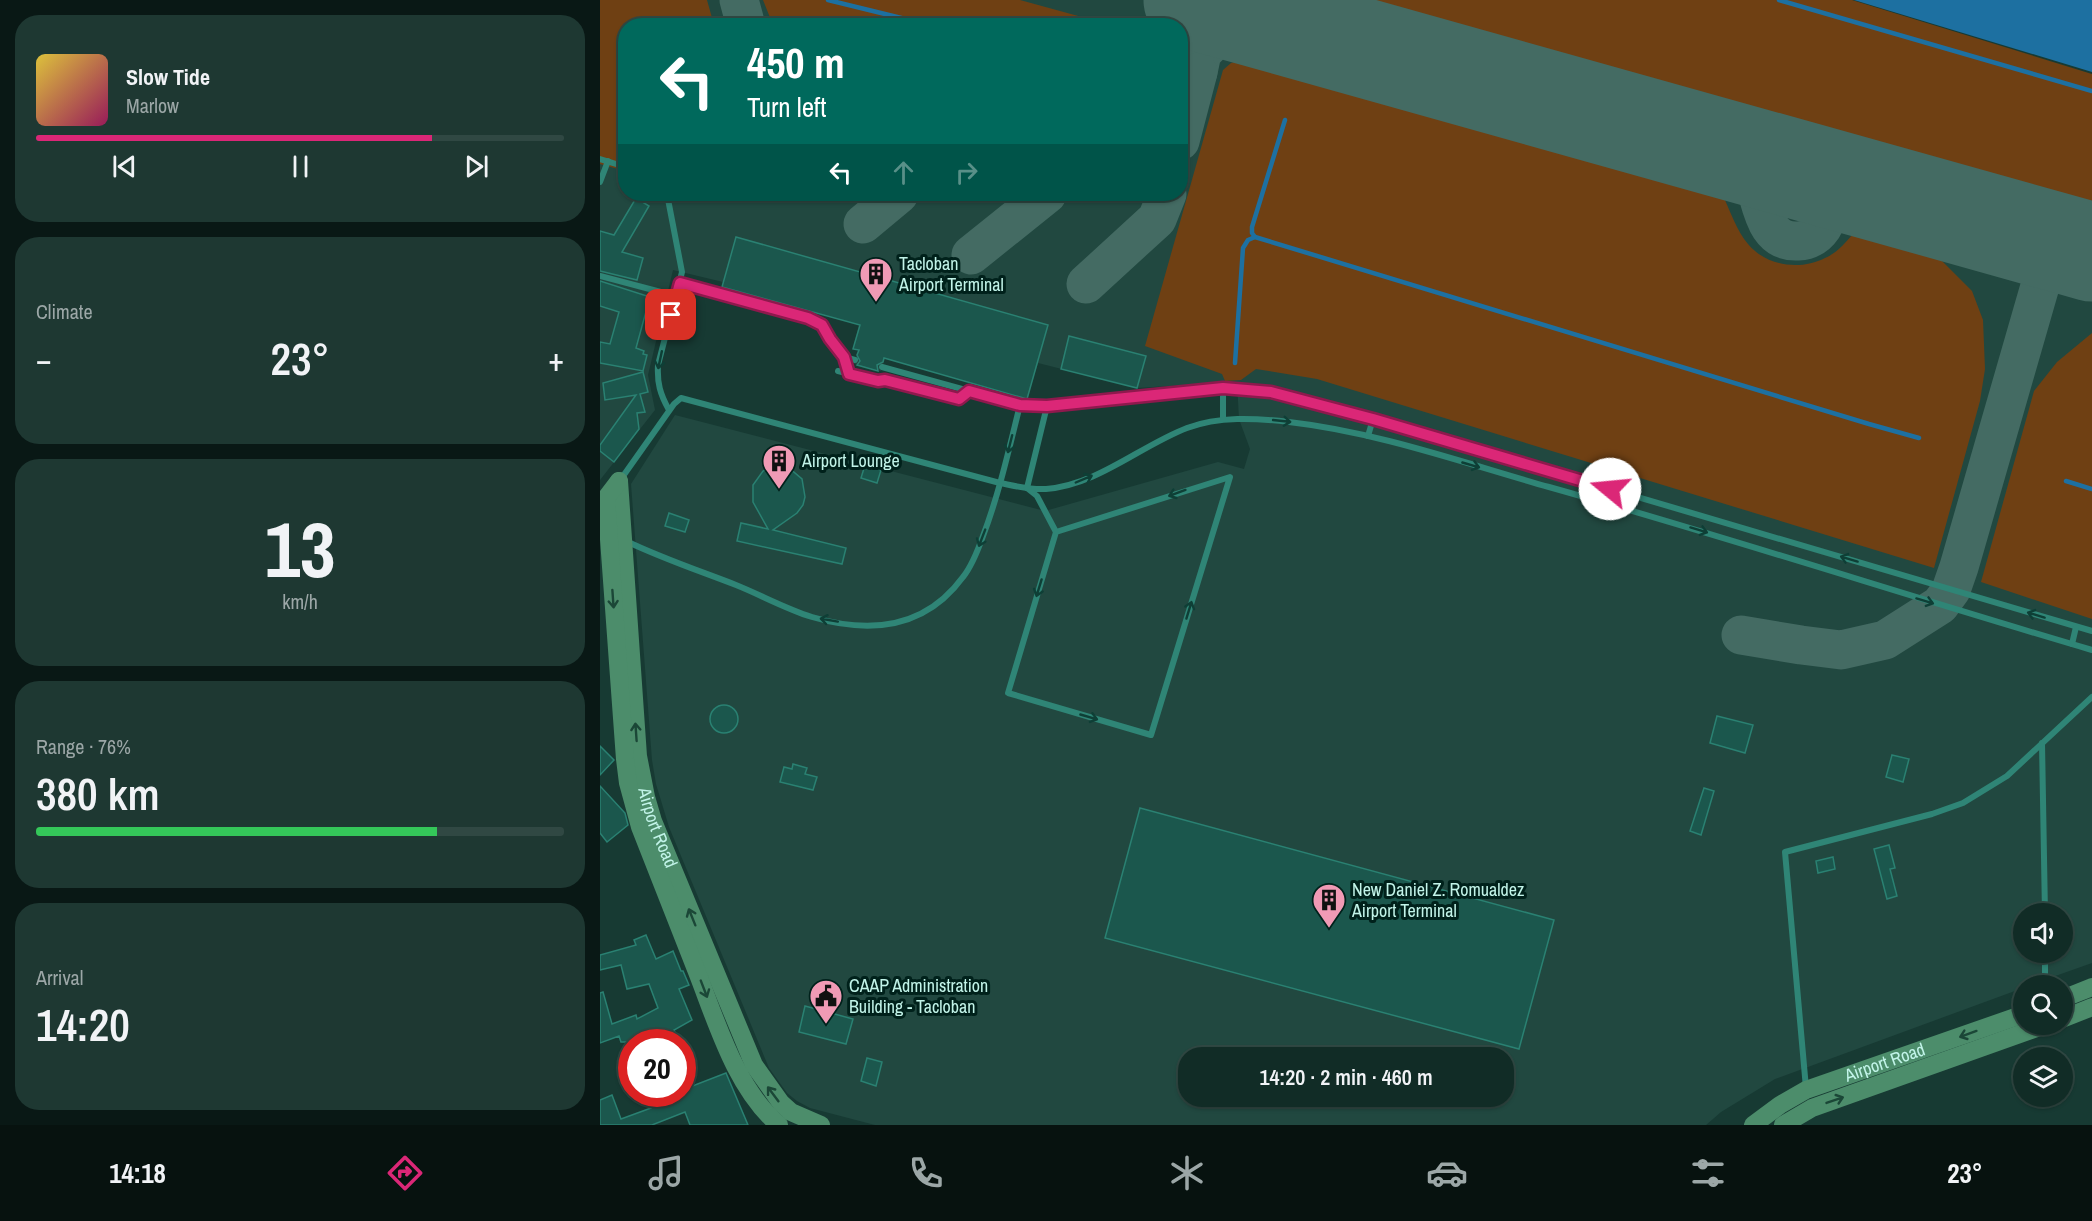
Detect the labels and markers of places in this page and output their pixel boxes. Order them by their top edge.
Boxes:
place label: Tacloban Airport Terminal [898,251,1004,297]
building icon: Tacloban Airport Terminal [858,256,894,303]
pin [645,289,696,340]
building icon: Airport Lounge [761,443,797,490]
place label: Airport Lounge [801,448,900,473]
place label: New Daniel Z. Romualdez Airport Terminal [1351,877,1524,923]
building icon: New Daniel Z. Romualdez Airport Terminal [1311,882,1347,929]
place label: CAAP Administration Building - Tacloban [849,973,988,1019]
public building icon: CAAP Administration Building - Tacloban [808,978,844,1025]

